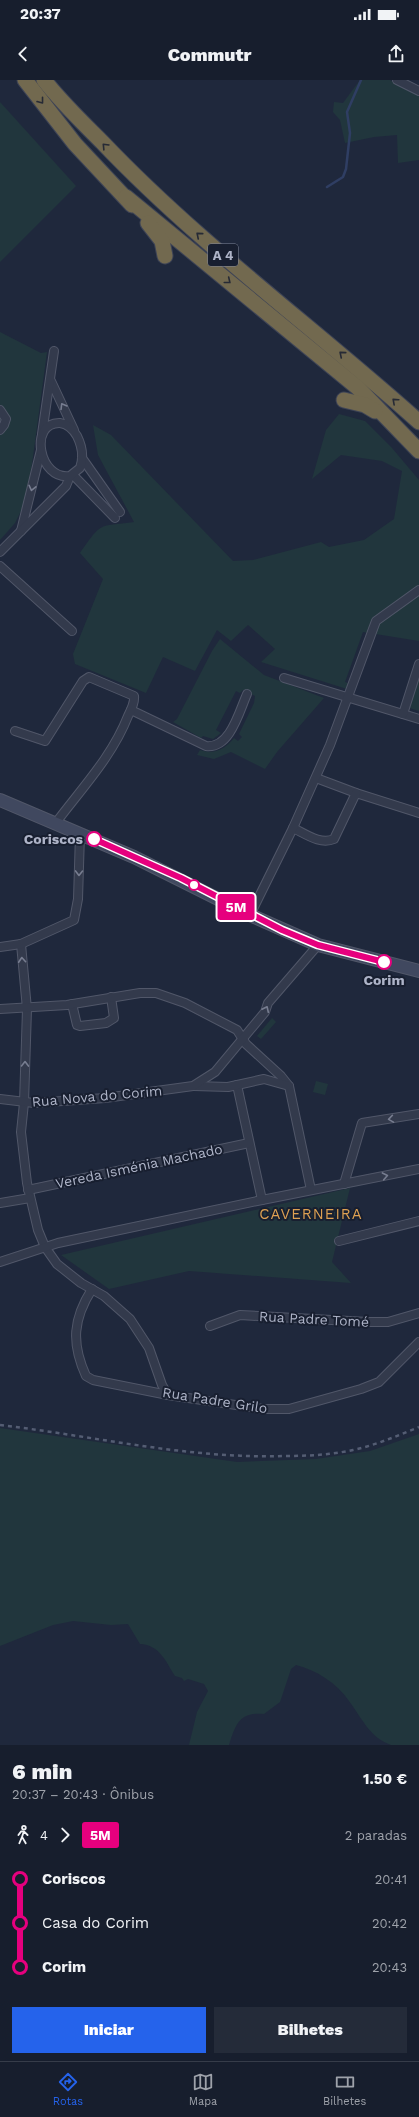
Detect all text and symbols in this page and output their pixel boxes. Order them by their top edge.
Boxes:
text: 20:37 [20,5,61,23]
icon: back [12,43,34,65]
icon: share [385,43,407,65]
text: Commutr [168,44,251,65]
one-way arrow [36,97,43,104]
one-way arrow [103,143,110,150]
one-way arrow [196,232,204,239]
road number: A 4 [208,244,238,266]
one-way arrow [223,276,230,283]
one-way arrow [339,352,346,359]
one-way arrow [392,398,400,405]
one-way arrow [60,403,67,410]
one-way arrow [28,485,36,491]
place label: Coriscos [24,831,84,847]
marker: Coriscos [86,831,102,847]
one-way arrow [74,870,83,876]
unlabelled marker [188,879,200,891]
line badge: 5M [218,894,254,920]
text: 5M [226,899,246,915]
marker: Corim [376,954,392,970]
one-way arrow [18,957,27,963]
place label: Corim [363,972,405,988]
one-way arrow [261,1005,269,1013]
one-way arrow [21,1061,29,1067]
street label: Rua Nova do Corim [31,1082,163,1110]
one-way arrow [387,1114,394,1123]
street label: Vereda Isménia Machado [54,1140,224,1192]
one-way arrow [382,1173,388,1181]
district label: CAVERNEIRA [259,1205,363,1223]
street label: Rua Padre Tomé [259,1308,369,1330]
street label: Rua Padre Grilo [161,1384,269,1416]
text: 6 min [12,1759,72,1784]
text: 1.50 € [363,1770,407,1788]
text: 20:37 – 20:43 · Ônibus [12,1787,154,1802]
icon: walk [12,1824,34,1846]
icon: forward [54,1824,76,1846]
text: 5M [90,1827,111,1843]
text: 4 [40,1828,48,1843]
text: 2 paradas [345,1828,407,1843]
text: Coriscos [42,1870,105,1888]
text: 20:41 [375,1872,407,1887]
text: Casa do Corim [42,1914,149,1932]
text: 20:42 [372,1916,407,1931]
text: Corim [42,1958,86,1976]
text: 20:43 [372,1960,407,1975]
button: Iniciar [12,2007,206,2053]
button: Bilhetes [214,2007,407,2053]
tab: Rotas [53,2071,83,2108]
tab: Mapa [189,2071,217,2108]
tab: Bilhetes [323,2071,366,2108]

